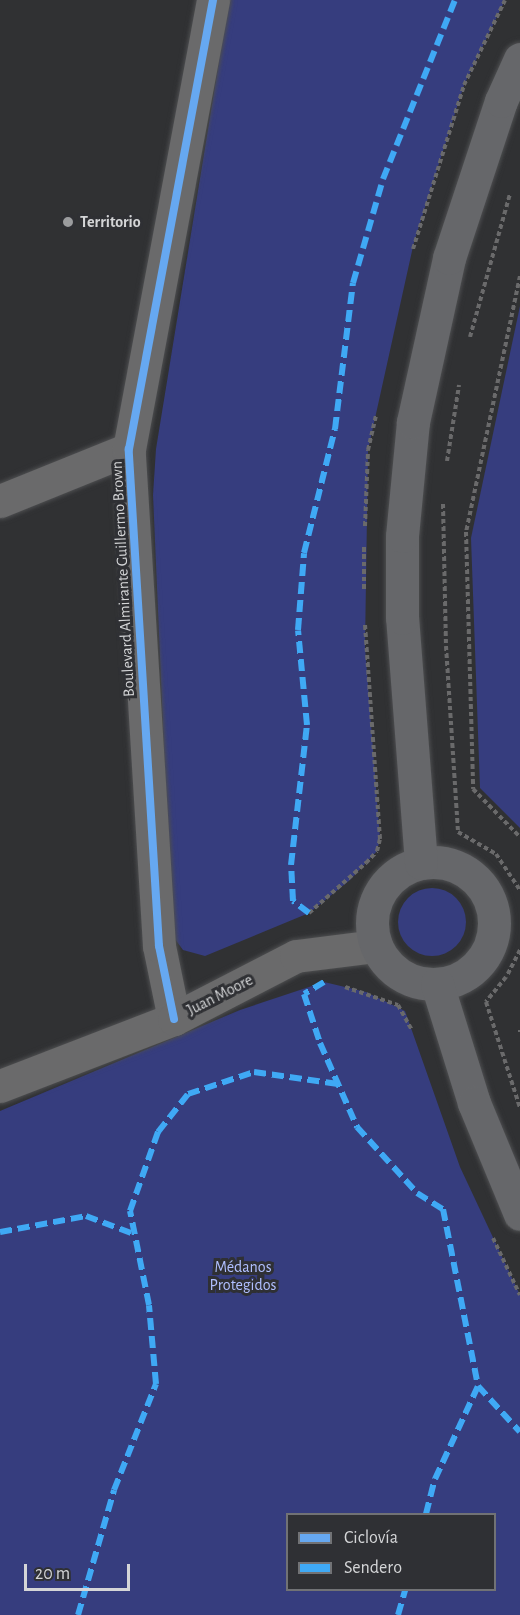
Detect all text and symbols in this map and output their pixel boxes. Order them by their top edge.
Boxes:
place label: Territorio [80,212,141,232]
marker: Territorio [61,215,75,229]
street label: Boulevard Almirante Guillermo Brown [107,461,139,697]
street label: Juan Moore [184,970,256,1020]
park label: Médanos Protegidos [210,1257,276,1295]
legend [286,1513,496,1591]
text: Ciclovía [344,1529,398,1547]
scale bar [27,1552,134,1590]
text: Sendero [344,1559,402,1577]
text: 20 m [35,1565,70,1583]

